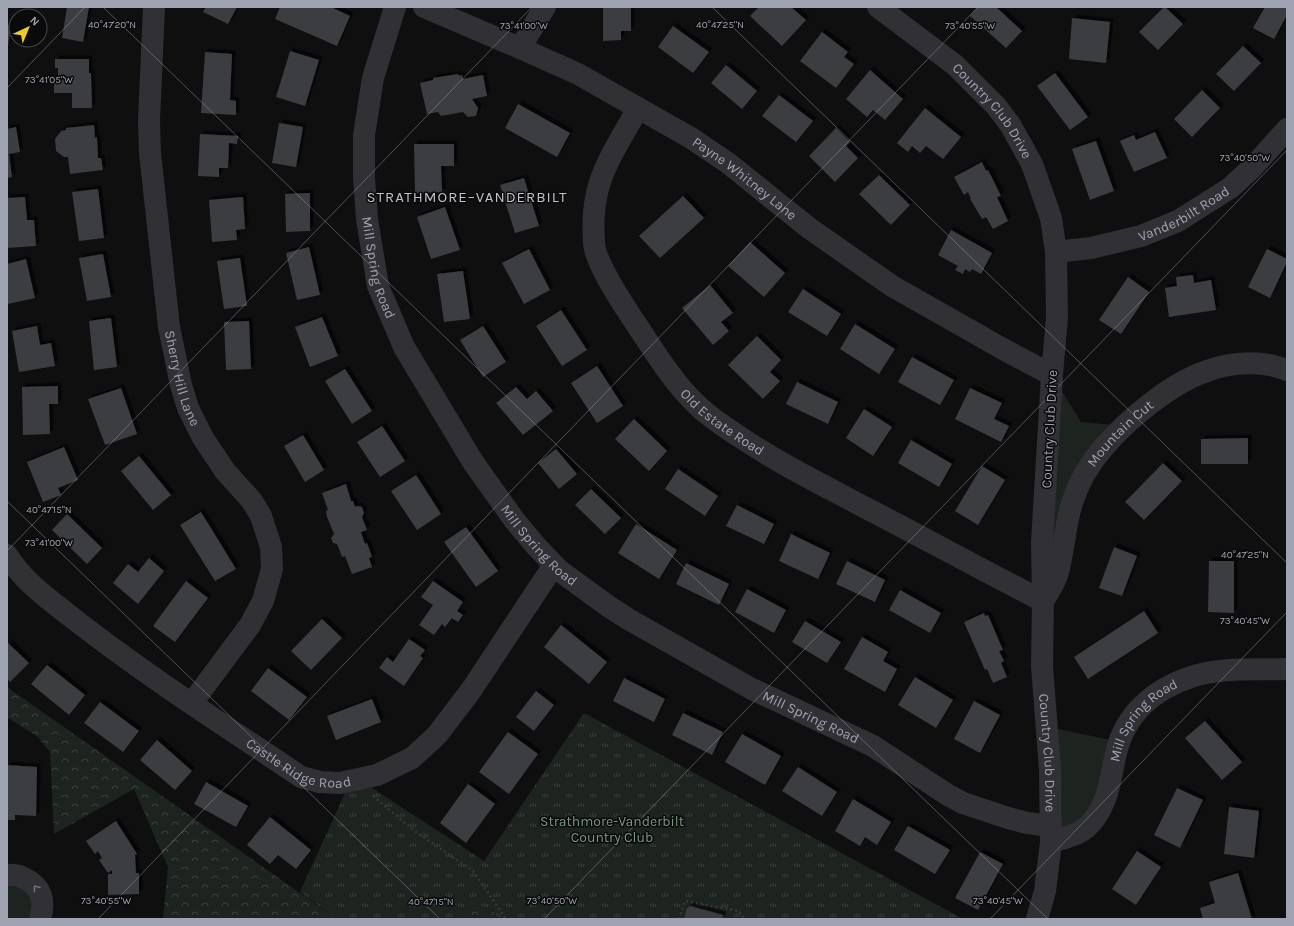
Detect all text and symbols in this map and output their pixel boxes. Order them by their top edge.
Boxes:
north arrow [8,8,48,48]
text: N [27,14,42,29]
text: 40°47'20"N [88,19,136,31]
text: 40°47'25"N [696,19,744,31]
text: 73°41'00"W [500,20,548,32]
text: 73°40'55"W [945,20,995,32]
street label: Country Club Drive [949,60,1035,162]
text: 73°41'05"W [25,74,73,86]
street label: Payne Whitney Lane [689,133,800,224]
text: 73°40'50"W [1220,152,1270,164]
street label: Vanderbilt Road [1136,183,1233,245]
district label: STRATHMORE–VANDERBILT [366,188,568,206]
street label: Mill Spring Road [358,215,399,321]
street label: Sherry Hill Lane [161,329,204,429]
street label: Country Club Drive [1038,369,1061,489]
street label: Old Estate Road [677,385,767,459]
street label: Mountain Cut [1084,396,1157,470]
street label: Mill Spring Road [497,501,580,590]
text: 40°47'15"N [26,504,72,516]
text: 73°41'00"W [25,537,73,549]
text: 40°47'25"N [1221,549,1269,561]
text: 73°40'45"W [1220,615,1270,627]
street label: Mill Spring Road [1106,675,1180,763]
street label: Mill Spring Road [760,687,862,747]
street label: Country Club Drive [1035,693,1059,812]
street label: Castle Ridge Road [243,735,353,792]
park label: Strathmore-Vanderbilt Country Club [540,813,684,846]
one-way arrow [33,885,41,892]
text: 73°40'55"W [81,895,131,907]
text: 73°40'50"W [527,895,577,907]
text: 73°40'45"W [973,895,1023,907]
text: 40°47'15"N [408,896,454,908]

